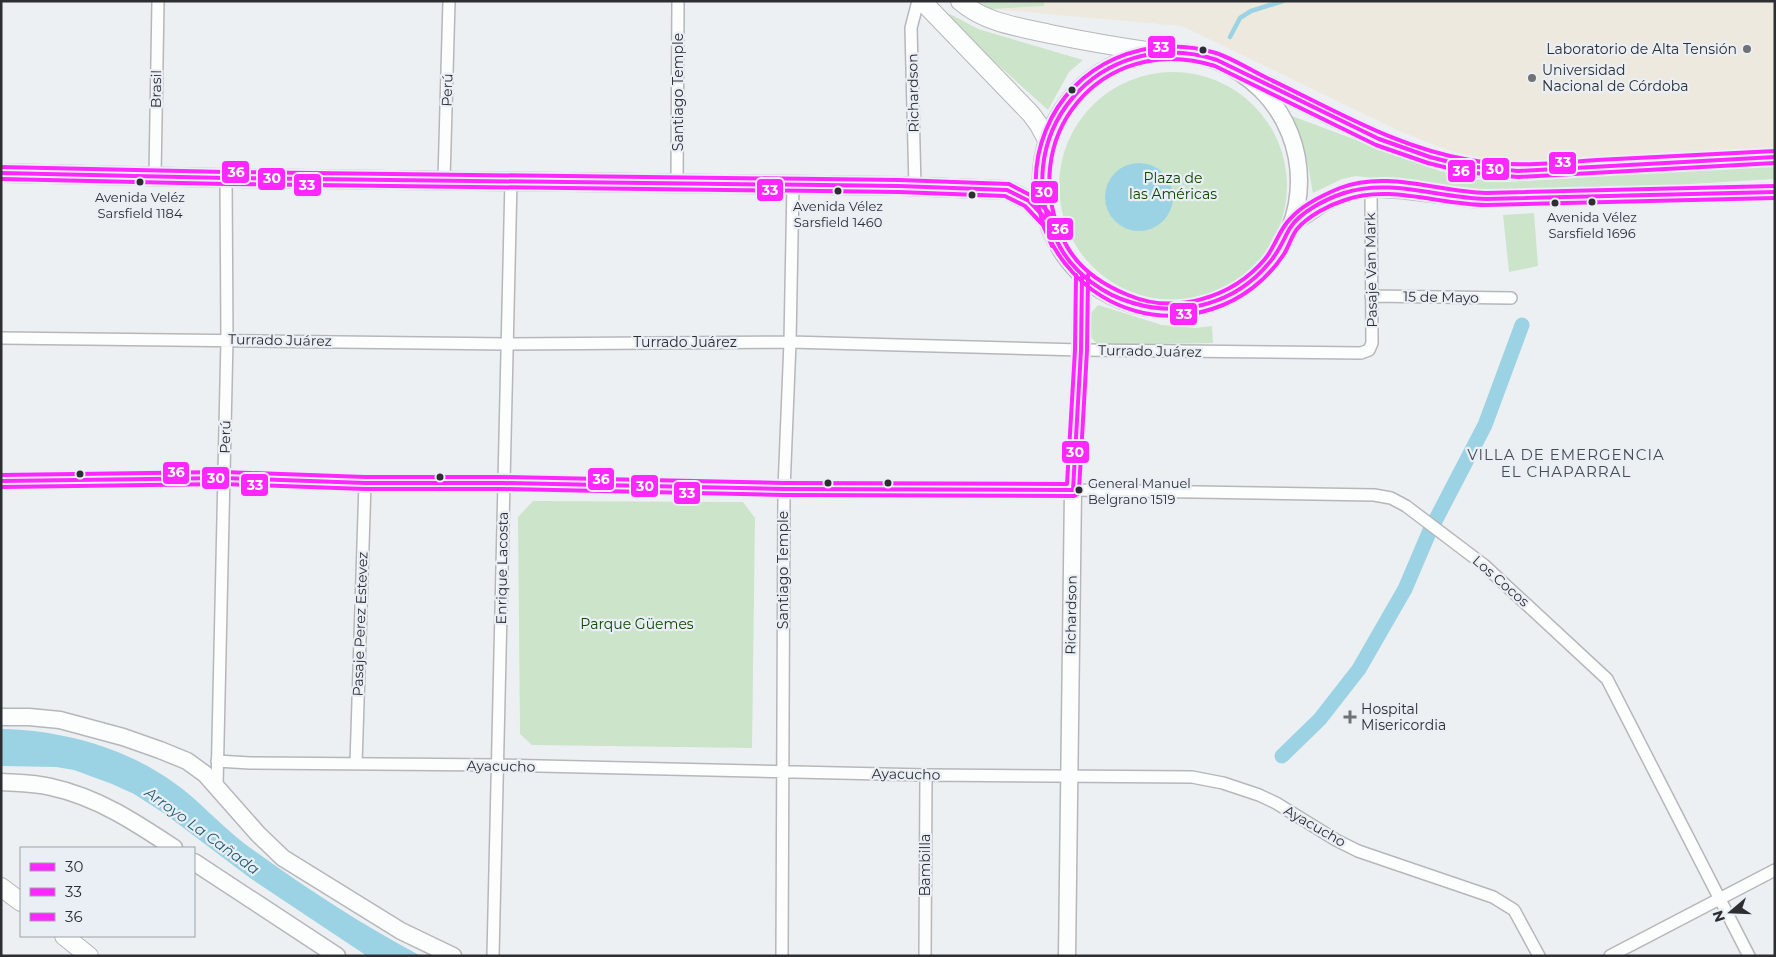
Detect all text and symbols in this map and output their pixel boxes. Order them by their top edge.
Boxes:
street label: Santiago Temple [669,33,687,151]
line badge: 33 [1147,35,1176,59]
text: 33 [1152,38,1169,56]
place label: Laboratorio de Alta Tensión [1546,40,1737,58]
marker: Laboratorio de Alta Tensión [1741,43,1753,55]
unlabelled marker [1198,45,1208,55]
street label: Richardson [903,53,923,133]
place label: Universidad Nacional de Córdoba [1542,61,1689,95]
street label: Brasil [147,70,165,108]
marker: Universidad Nacional de Córdoba [1526,72,1538,84]
street label: Perú [437,73,457,107]
unlabelled marker [1067,85,1077,95]
line badge: 33 [1548,151,1577,175]
text: 33 [1554,153,1571,171]
line badge: 30 [1481,157,1510,181]
line badge: 36 [1447,159,1476,183]
line badge: 36 [221,160,250,184]
text: 30 [1485,160,1504,178]
text: 36 [1451,162,1470,180]
text: 36 [226,163,245,181]
line badge: 30 [257,167,286,191]
text: 30 [262,169,281,187]
park label: Plaza de las Américas [1129,169,1217,203]
line badge: 33 [293,173,322,197]
text: 33 [298,176,315,194]
marker: Avenida Veléz Sarsfield 1184 [135,177,145,187]
line badge: 33 [756,178,784,202]
line badge: 30 [1030,180,1059,204]
text: 33 [761,181,778,199]
text: 30 [1034,183,1053,201]
marker: Avenida Vélez Sarsfield 1460 [833,186,843,196]
place label: Avenida Veléz Sarsfield 1184 [95,189,185,221]
unlabelled marker [967,190,977,200]
marker: Avenida Vélez Sarsfield 1696 [1587,197,1597,207]
place label: Avenida Vélez Sarsfield 1460 [793,198,883,230]
unlabelled marker [1550,198,1560,208]
place label: Avenida Vélez Sarsfield 1696 [1547,209,1637,241]
street label: Pasaje Van Mark [1361,212,1381,328]
line badge: 36 [1046,217,1074,241]
text: 36 [1050,220,1069,238]
street label: 15 de Mayo [1403,287,1479,307]
line badge: 33 [1169,302,1198,326]
text: 33 [1175,305,1192,323]
street label: Turrado Juárez [228,330,332,350]
street label: Turrado Juárez [633,333,737,351]
street label: Turrado Juárez [1098,341,1202,361]
street label: Perú [216,420,234,454]
line badge: 30 [1061,440,1090,464]
text: 30 [1065,443,1084,461]
district label: VILLA DE EMERGENCIA EL CHAPARRAL [1467,445,1665,481]
line badge: 36 [162,461,190,485]
text: 36 [166,463,185,481]
line badge: 30 [201,466,230,490]
line badge: 36 [587,467,615,491]
unlabelled marker [75,469,85,479]
text: 30 [206,469,225,487]
text: 36 [591,470,610,488]
unlabelled marker [435,472,445,482]
line badge: 33 [240,473,269,497]
line badge: 30 [630,474,659,498]
place label: General Manuel Belgrano 1519 [1088,475,1191,507]
text: 33 [246,476,263,494]
text: 30 [635,477,654,495]
unlabelled marker [823,478,833,488]
unlabelled marker [883,478,893,488]
line badge: 33 [673,481,701,505]
text: 33 [678,484,695,502]
marker: General Manuel Belgrano 1519 [1074,485,1084,495]
street label: Santiago Temple [774,511,792,629]
street label: Enrique Lacosta [492,512,512,624]
street label: Pasaje Perez Estevez [348,551,372,697]
street label: Los Cocos [1469,552,1533,611]
street label: Richardson [1061,575,1081,655]
park label: Parque Güemes [580,615,694,633]
place label: Hospital Misericordia [1361,700,1446,734]
marker: Hospital Misericordia [1343,710,1357,724]
street label: Ayacucho [467,756,536,776]
street label: Ayacucho [872,764,941,784]
water label: Arroyo La Cañada [140,782,263,879]
street label: Ayacucho [1281,801,1349,851]
street label: Bambilla [916,834,934,896]
legend [20,847,195,937]
text: 30 [65,857,83,876]
text: 33 [65,882,82,901]
north arrow [1706,887,1756,937]
text: 36 [65,907,83,926]
text: N [1708,908,1729,925]

